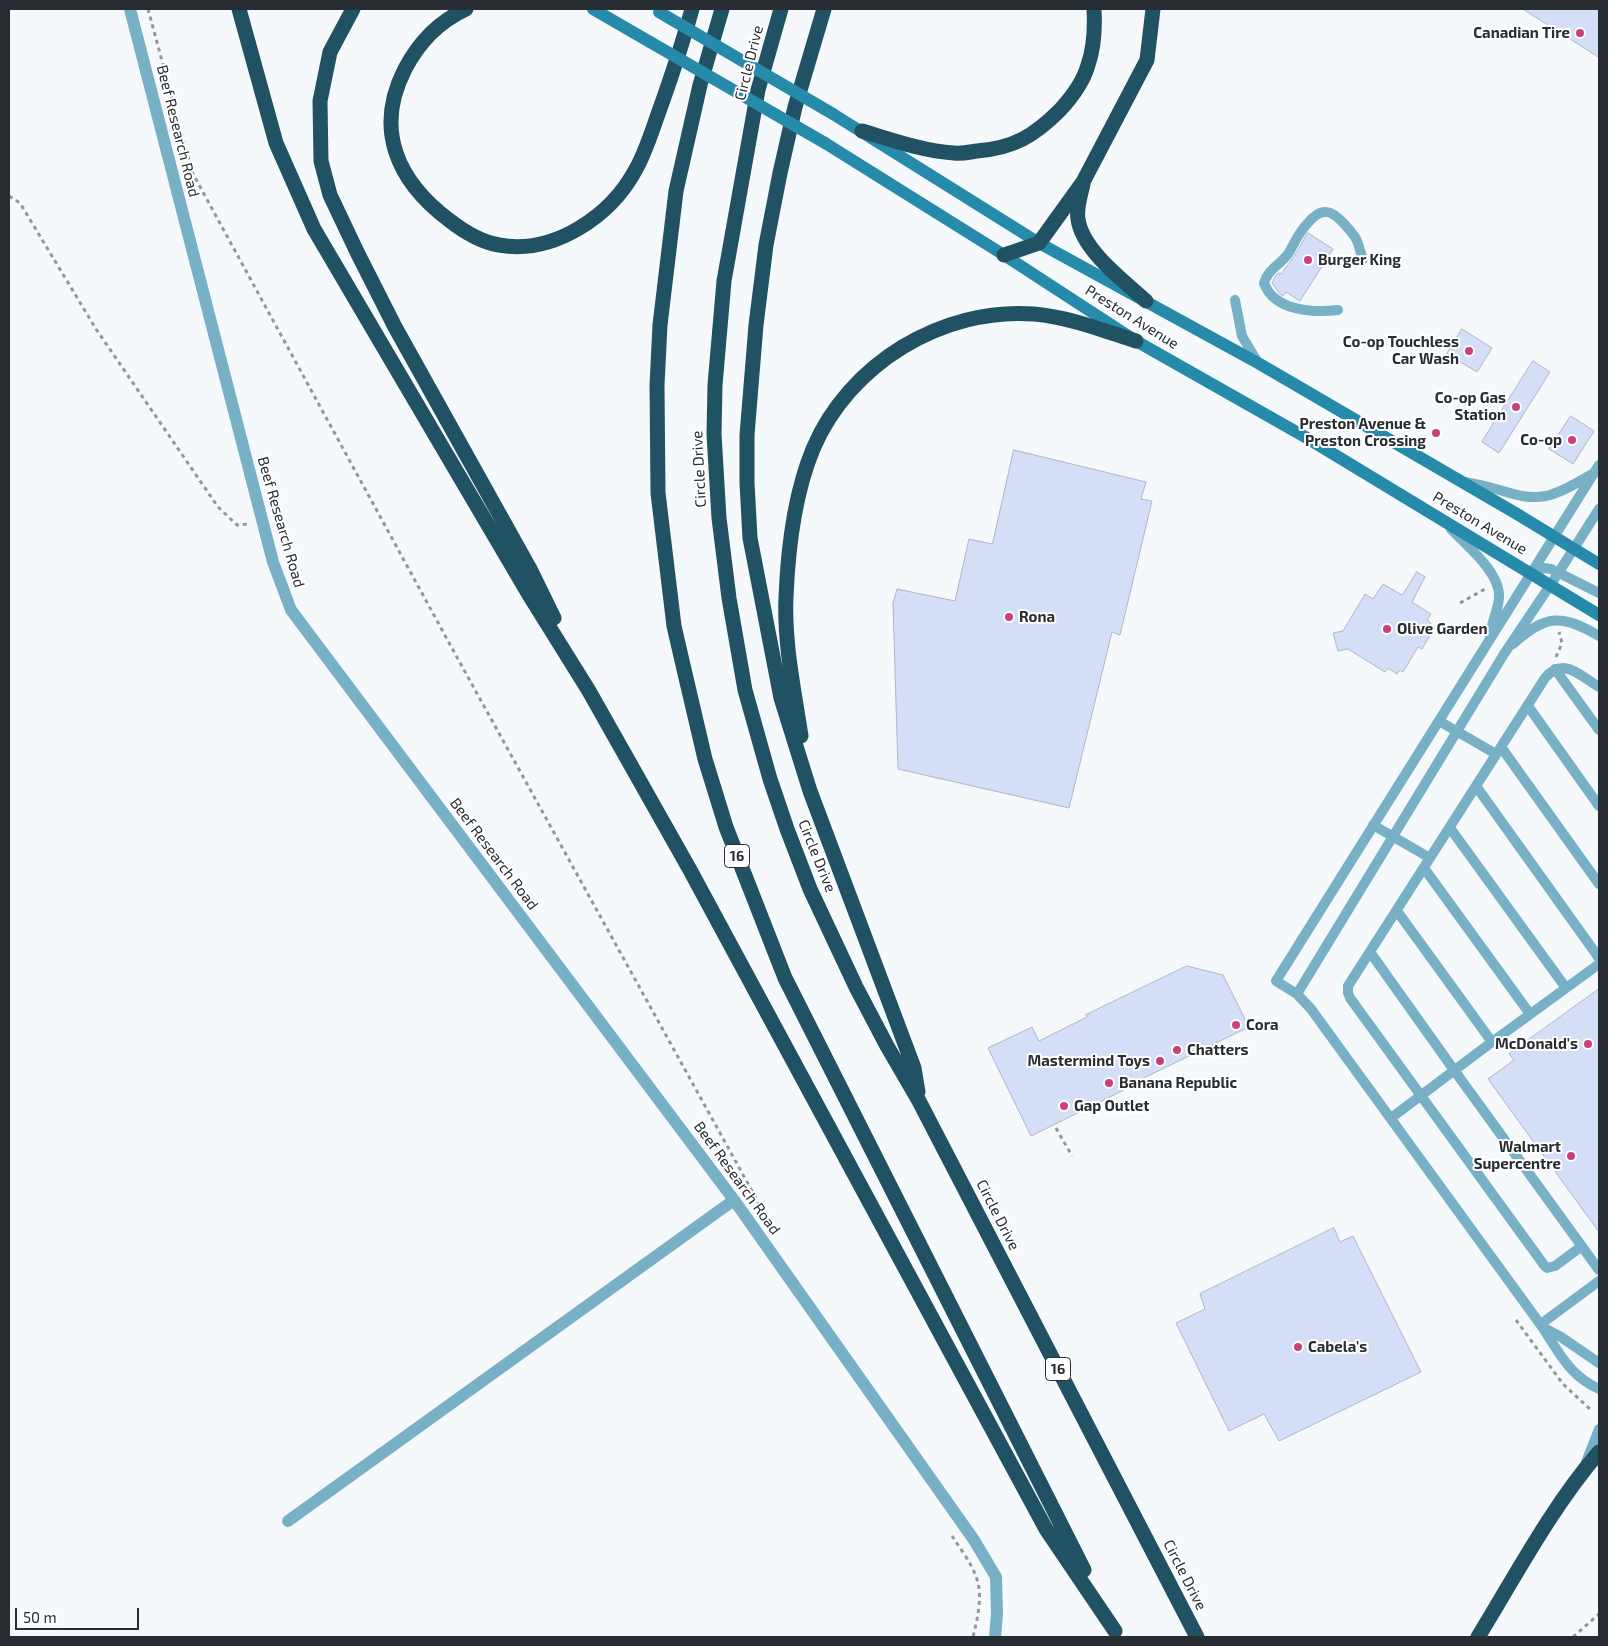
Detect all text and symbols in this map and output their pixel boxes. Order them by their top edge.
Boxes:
street label: Circle Drive [731,24,767,102]
place label: Canadian Tire [1473,24,1570,42]
marker: Canadian Tire [1574,27,1586,39]
street label: Beef Research Road [153,63,203,199]
place label: Burger King [1318,251,1401,269]
marker: Burger King [1302,254,1314,266]
street label: Preston Avenue [1082,281,1182,353]
place label: Co-op Touchless Car Wash [1343,333,1459,368]
marker: Co-op Touchless Car Wash [1463,345,1475,357]
place label: Co-op Gas Station [1435,389,1506,424]
marker: Co-op Gas Station [1510,401,1522,413]
place label: Preston Avenue & Preston Crossing [1299,415,1426,450]
marker: Preston Avenue & Preston Crossing [1430,427,1442,439]
street label: Circle Drive [688,430,710,508]
place label: Co-op [1520,431,1562,449]
marker: Co-op [1566,434,1578,446]
street label: Beef Research Road [254,454,308,590]
street label: Preston Avenue [1430,488,1530,558]
place label: Rona [1019,608,1055,626]
marker: Rona [1003,611,1015,623]
place label: Olive Garden [1397,620,1487,638]
marker: Olive Garden [1381,623,1393,635]
street label: Beef Research Road [446,795,542,913]
street label: Circle Drive [794,817,840,895]
road number: 16 [724,844,750,868]
place label: Cora [1246,1016,1279,1034]
marker: Cora [1230,1019,1242,1031]
place label: McDonald's [1495,1035,1578,1053]
marker: McDonald's [1582,1038,1594,1050]
place label: Chatters [1187,1041,1249,1059]
marker: Chatters [1171,1044,1183,1056]
place label: Mastermind Toys [1028,1052,1150,1070]
marker: Mastermind Toys [1154,1055,1166,1067]
place label: Banana Republic [1119,1074,1237,1092]
marker: Banana Republic [1103,1077,1115,1089]
place label: Gap Outlet [1074,1097,1149,1115]
marker: Gap Outlet [1058,1100,1070,1112]
street label: Beef Research Road [690,1118,784,1238]
place label: Walmart Supercentre [1474,1138,1561,1173]
marker: Walmart Supercentre [1565,1150,1577,1162]
street label: Circle Drive [973,1177,1023,1253]
place label: Cabela's [1308,1338,1367,1356]
marker: Cabela's [1292,1341,1304,1353]
road number: 16 [1046,1358,1070,1380]
street label: Circle Drive [1160,1537,1210,1613]
scale bar [18,1598,141,1630]
text: 50 m [23,1608,57,1626]

